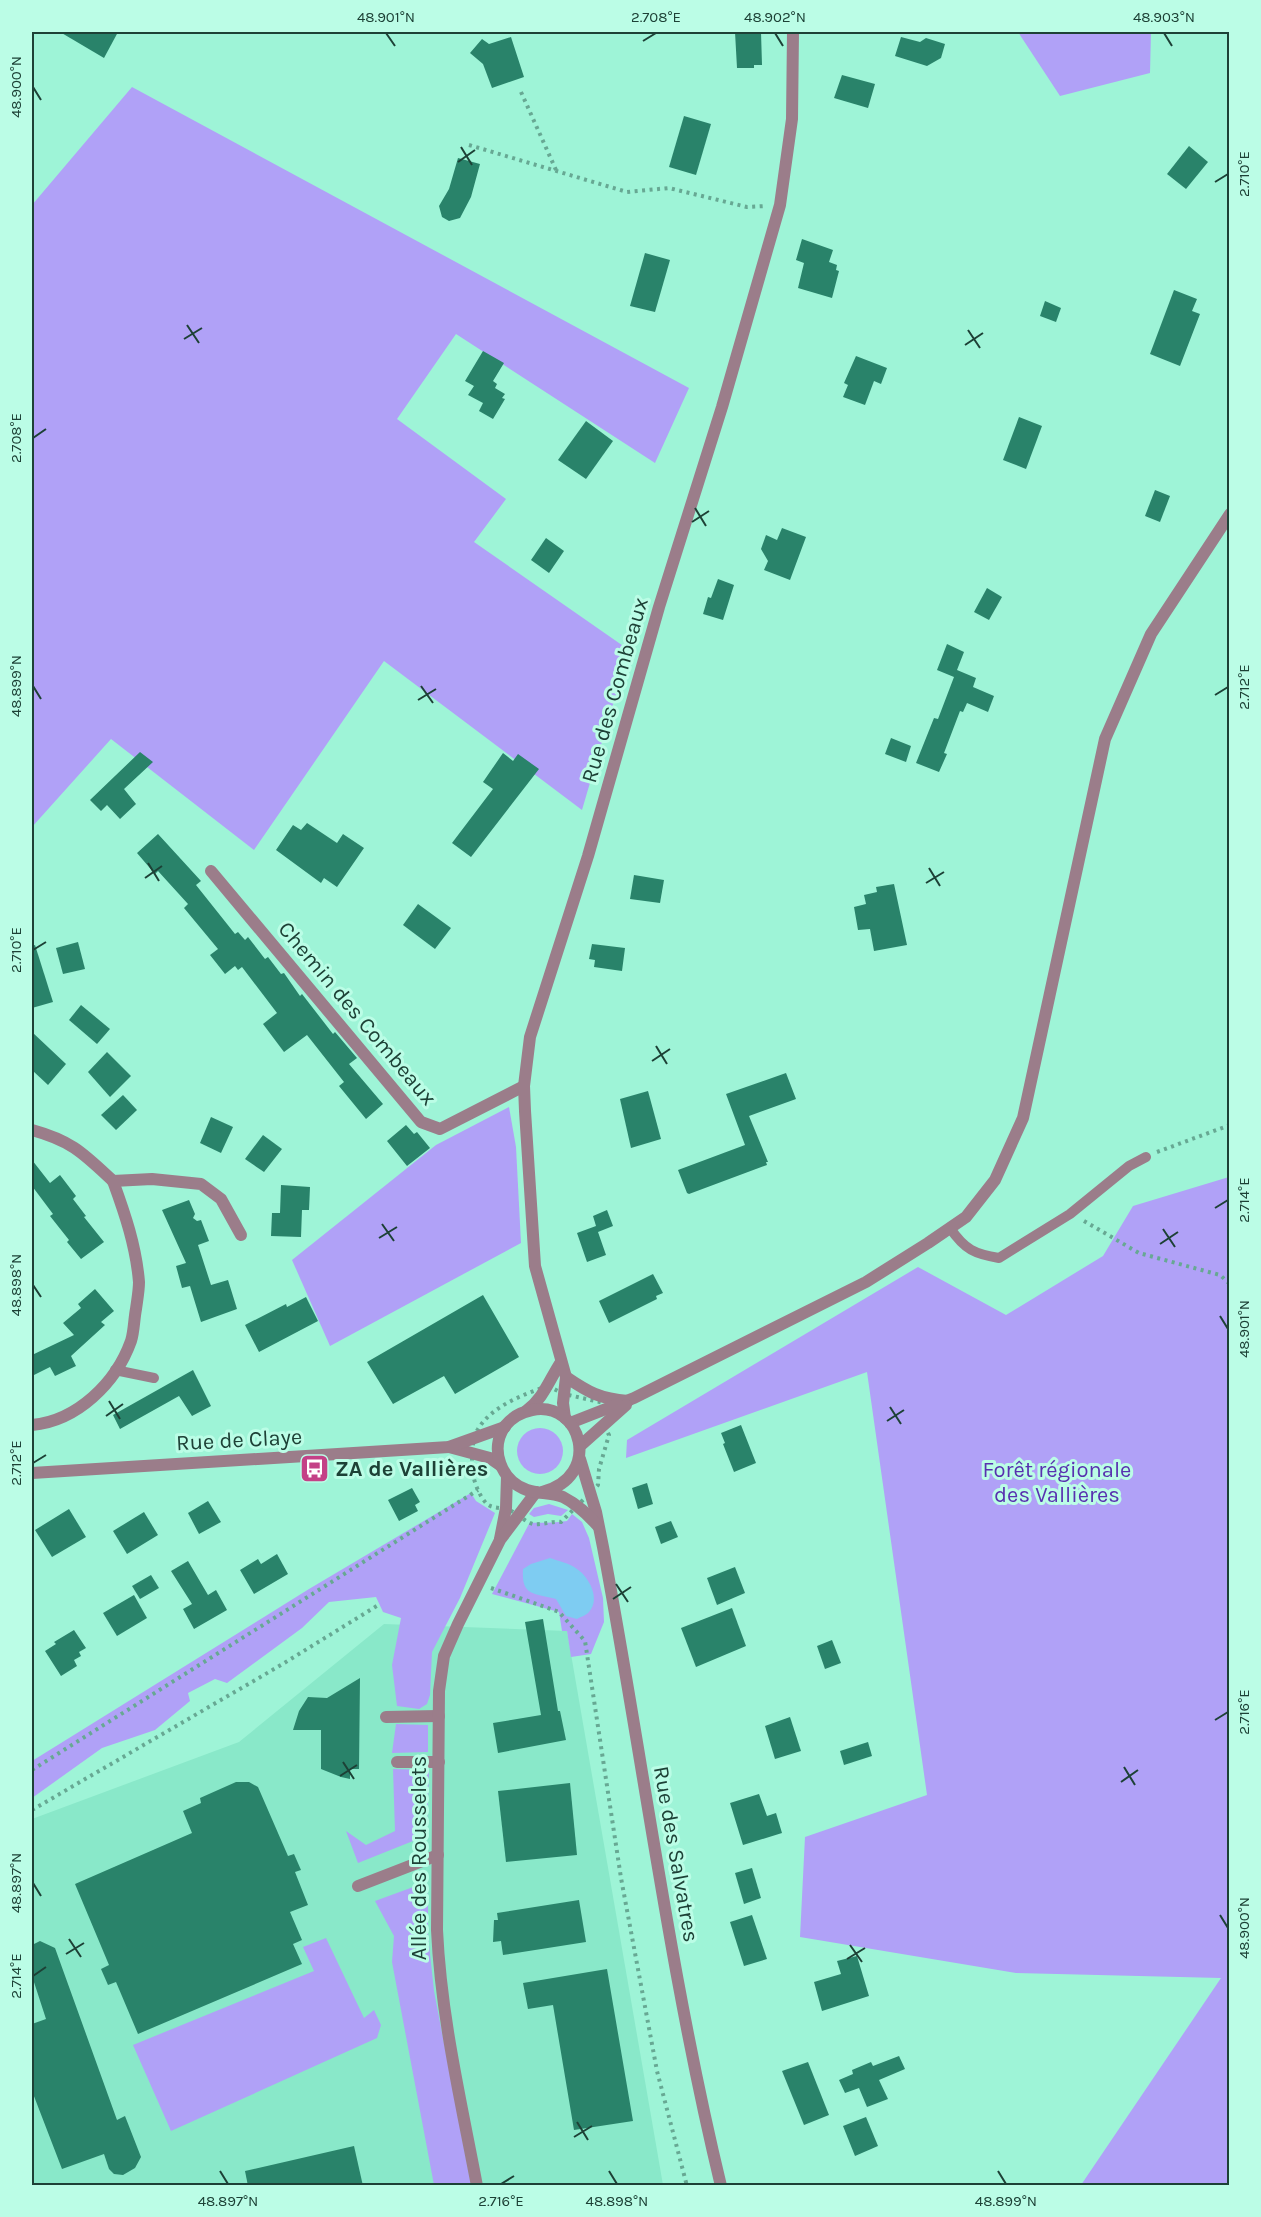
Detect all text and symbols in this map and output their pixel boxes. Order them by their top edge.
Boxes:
text: 48.901°N [357,8,415,26]
text: 2.708°E [631,8,681,26]
text: 48.902°N [744,8,806,26]
text: 48.903°N [1133,8,1195,26]
text: 48.900°N [7,56,25,118]
text: 2.710°E [1235,151,1253,197]
text: 2.708°E [7,413,25,463]
street label: Rue des Combeaux [576,595,654,786]
text: 48.899°N [7,655,25,717]
text: 2.712°E [1235,664,1253,710]
street label: Chemin des Combeaux [273,916,442,1111]
text: 2.710°E [7,927,25,973]
text: 2.714°E [1235,1177,1253,1223]
text: 48.898°N [7,1254,25,1316]
text: 48.901°N [1235,1300,1253,1358]
street label: Rue de Claye [175,1424,303,1456]
text: 2.712°E [7,1440,25,1486]
bus stop icon: ZA de Vallières [298,1452,330,1484]
place label: ZA de Vallières [335,1456,488,1482]
park label: Forêt régionale des Vallières [983,1457,1131,1508]
text: 2.716°E [1235,1689,1253,1735]
street label: Allée des Rousselets [406,1756,432,1960]
street label: Rue des Salvatres [648,1764,704,1944]
text: 48.897°N [7,1853,25,1913]
text: 48.900°N [1235,1897,1253,1959]
text: 2.714°E [7,1953,25,1999]
text: 48.897°N [198,2192,258,2210]
text: 2.716°E [478,2192,524,2210]
text: 48.898°N [586,2192,648,2210]
text: 48.899°N [975,2192,1037,2210]

